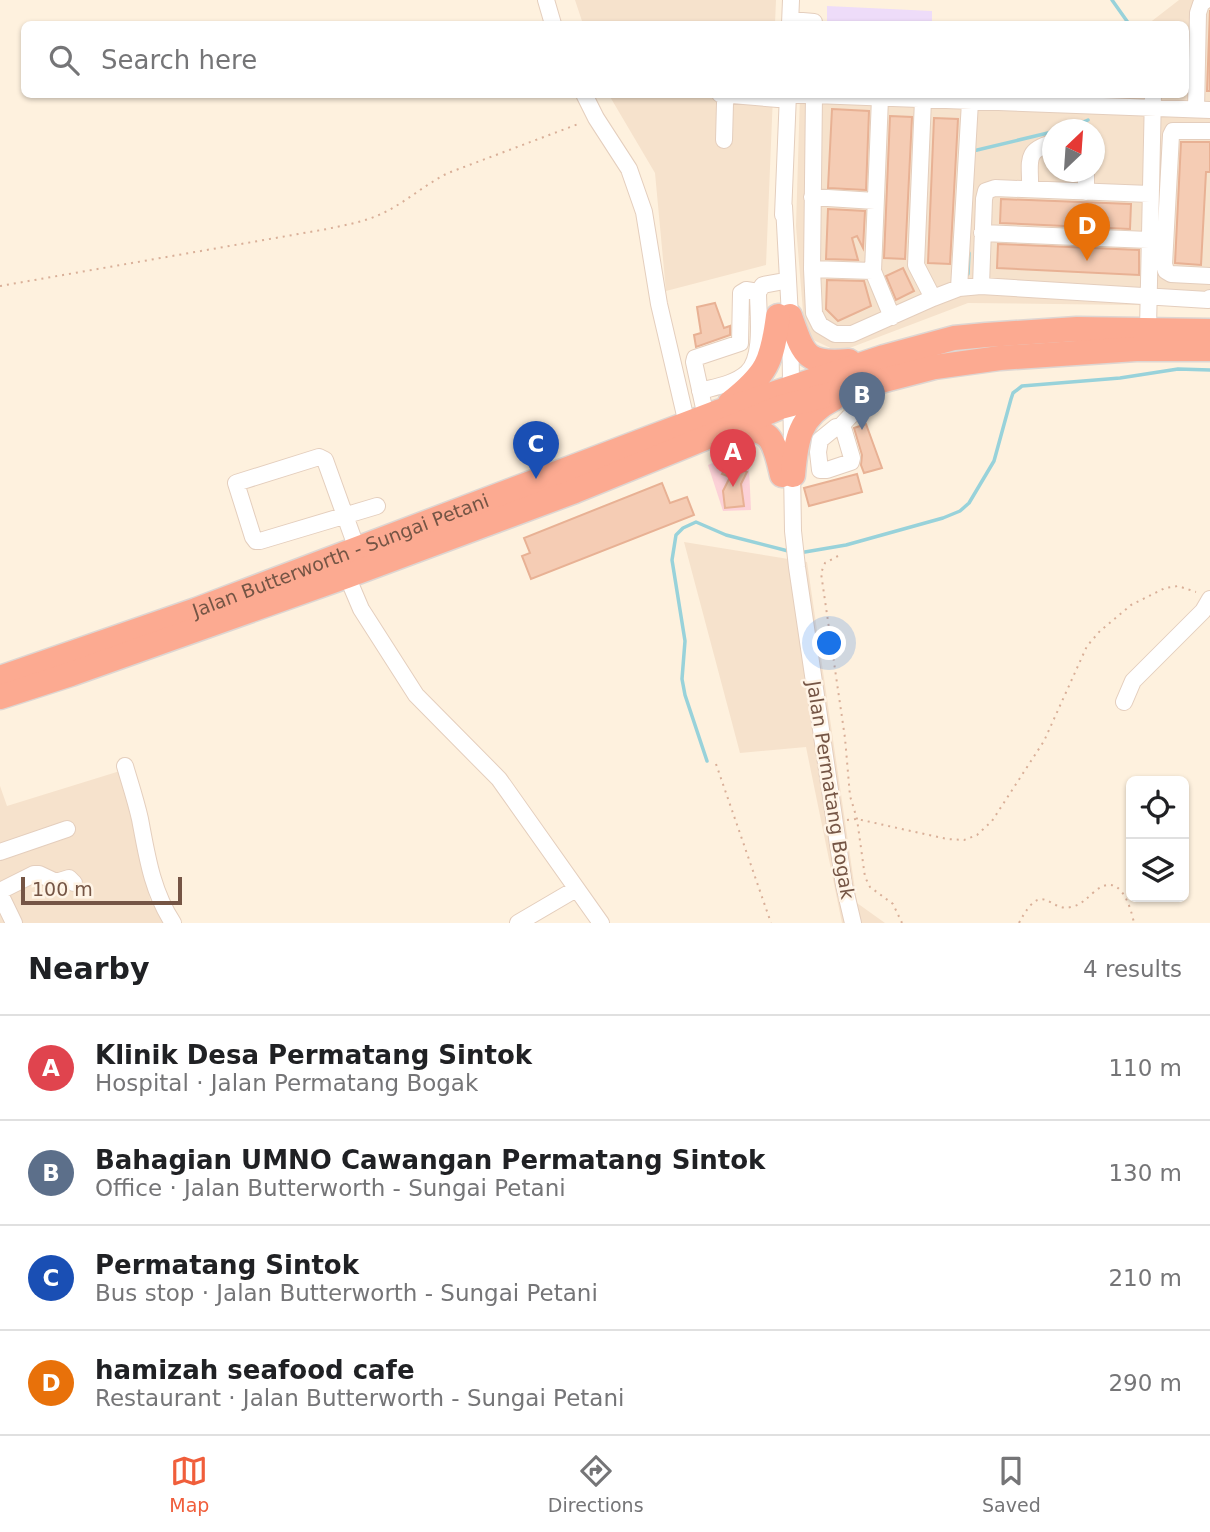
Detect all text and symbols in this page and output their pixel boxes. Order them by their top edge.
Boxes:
search box [21,21,1189,98]
icon: search [45,41,83,79]
text: Search here [101,45,257,75]
north arrow [1042,119,1105,182]
pin: D [1064,203,1110,261]
pin: B [839,372,885,430]
pin: C [513,421,559,479]
pin: A [710,429,756,487]
street label: Jalan Butterworth - Sungai Petani [188,489,492,622]
your location [812,626,846,660]
street label: Jalan Permatang Bogak [803,678,859,901]
map controls [1126,776,1189,902]
button: locate [1126,776,1189,839]
button: layers [1126,839,1189,902]
scale bar [21,874,182,906]
text: 100 m [32,878,93,900]
text: Nearby [28,951,150,986]
text: 4 results [1083,956,1182,982]
text: Klinik Desa Permatang Sintok [95,1040,532,1070]
text: A [42,1055,60,1081]
text: 110 m [1108,1055,1182,1081]
text: Hospital · Jalan Permatang Bogak [95,1070,478,1096]
text: Bahagian UMNO Cawangan Permatang Sintok [95,1145,765,1175]
text: B [42,1160,60,1186]
text: 130 m [1108,1160,1182,1186]
text: Office · Jalan Butterworth - Sungai Petani [95,1175,566,1201]
text: Permatang Sintok [95,1250,359,1280]
text: C [43,1265,59,1291]
text: 210 m [1108,1265,1182,1291]
text: Bus stop · Jalan Butterworth - Sungai Petani [95,1280,598,1306]
text: hamizah seafood cafe [95,1355,415,1385]
text: D [41,1370,61,1396]
text: 290 m [1108,1370,1182,1396]
text: Restaurant · Jalan Butterworth - Sungai Petani [95,1385,624,1411]
tab: Map [169,1452,209,1516]
tab: Directions [548,1452,644,1516]
tab: Saved [982,1452,1041,1516]

